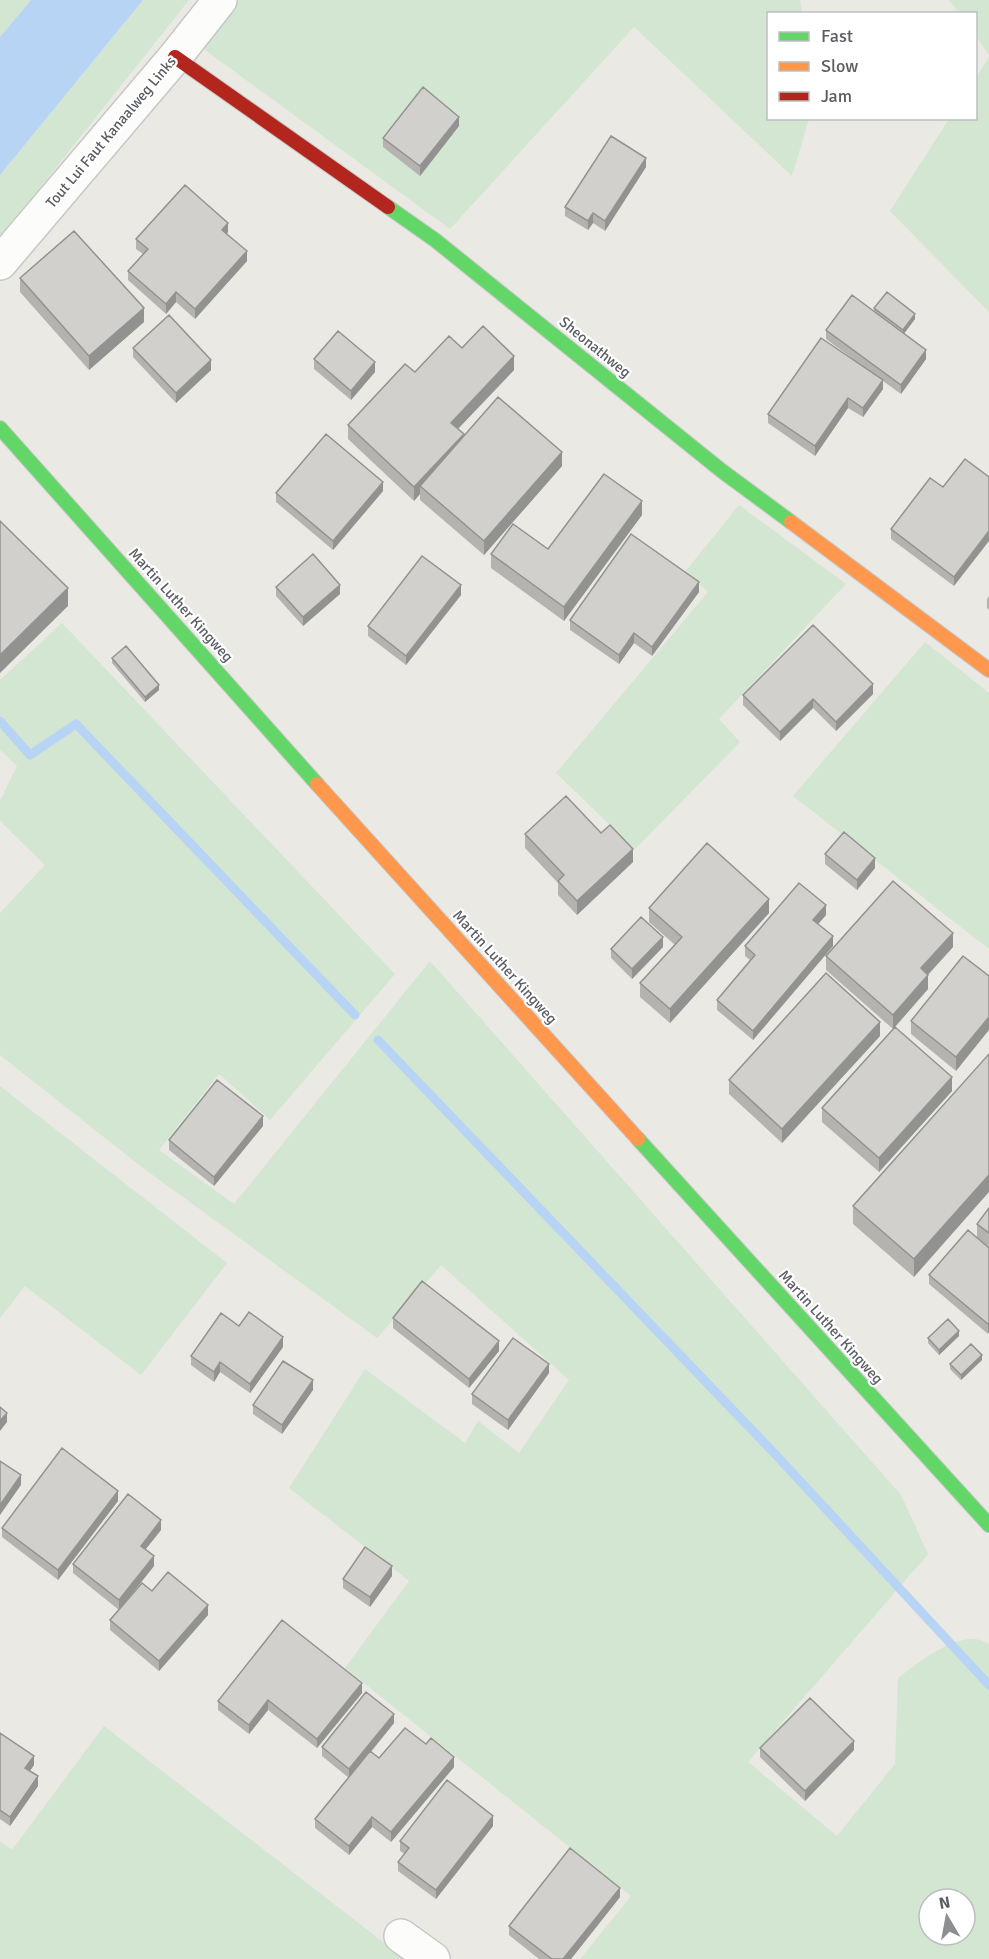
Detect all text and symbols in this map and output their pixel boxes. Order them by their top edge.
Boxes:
legend [767,12,977,120]
text: Fast [821,25,853,47]
street label: Tout Lui Faut Kanaalweg Links [42,52,180,212]
text: Slow [821,55,858,77]
text: Jam [821,85,852,107]
street label: Sheonathweg [556,313,634,381]
street label: Martin Luther Kingweg [125,544,237,666]
street label: Martin Luther Kingweg [449,906,561,1028]
street label: Martin Luther Kingweg [775,1266,887,1388]
north arrow [917,1887,977,1947]
text: N [937,1892,952,1914]

